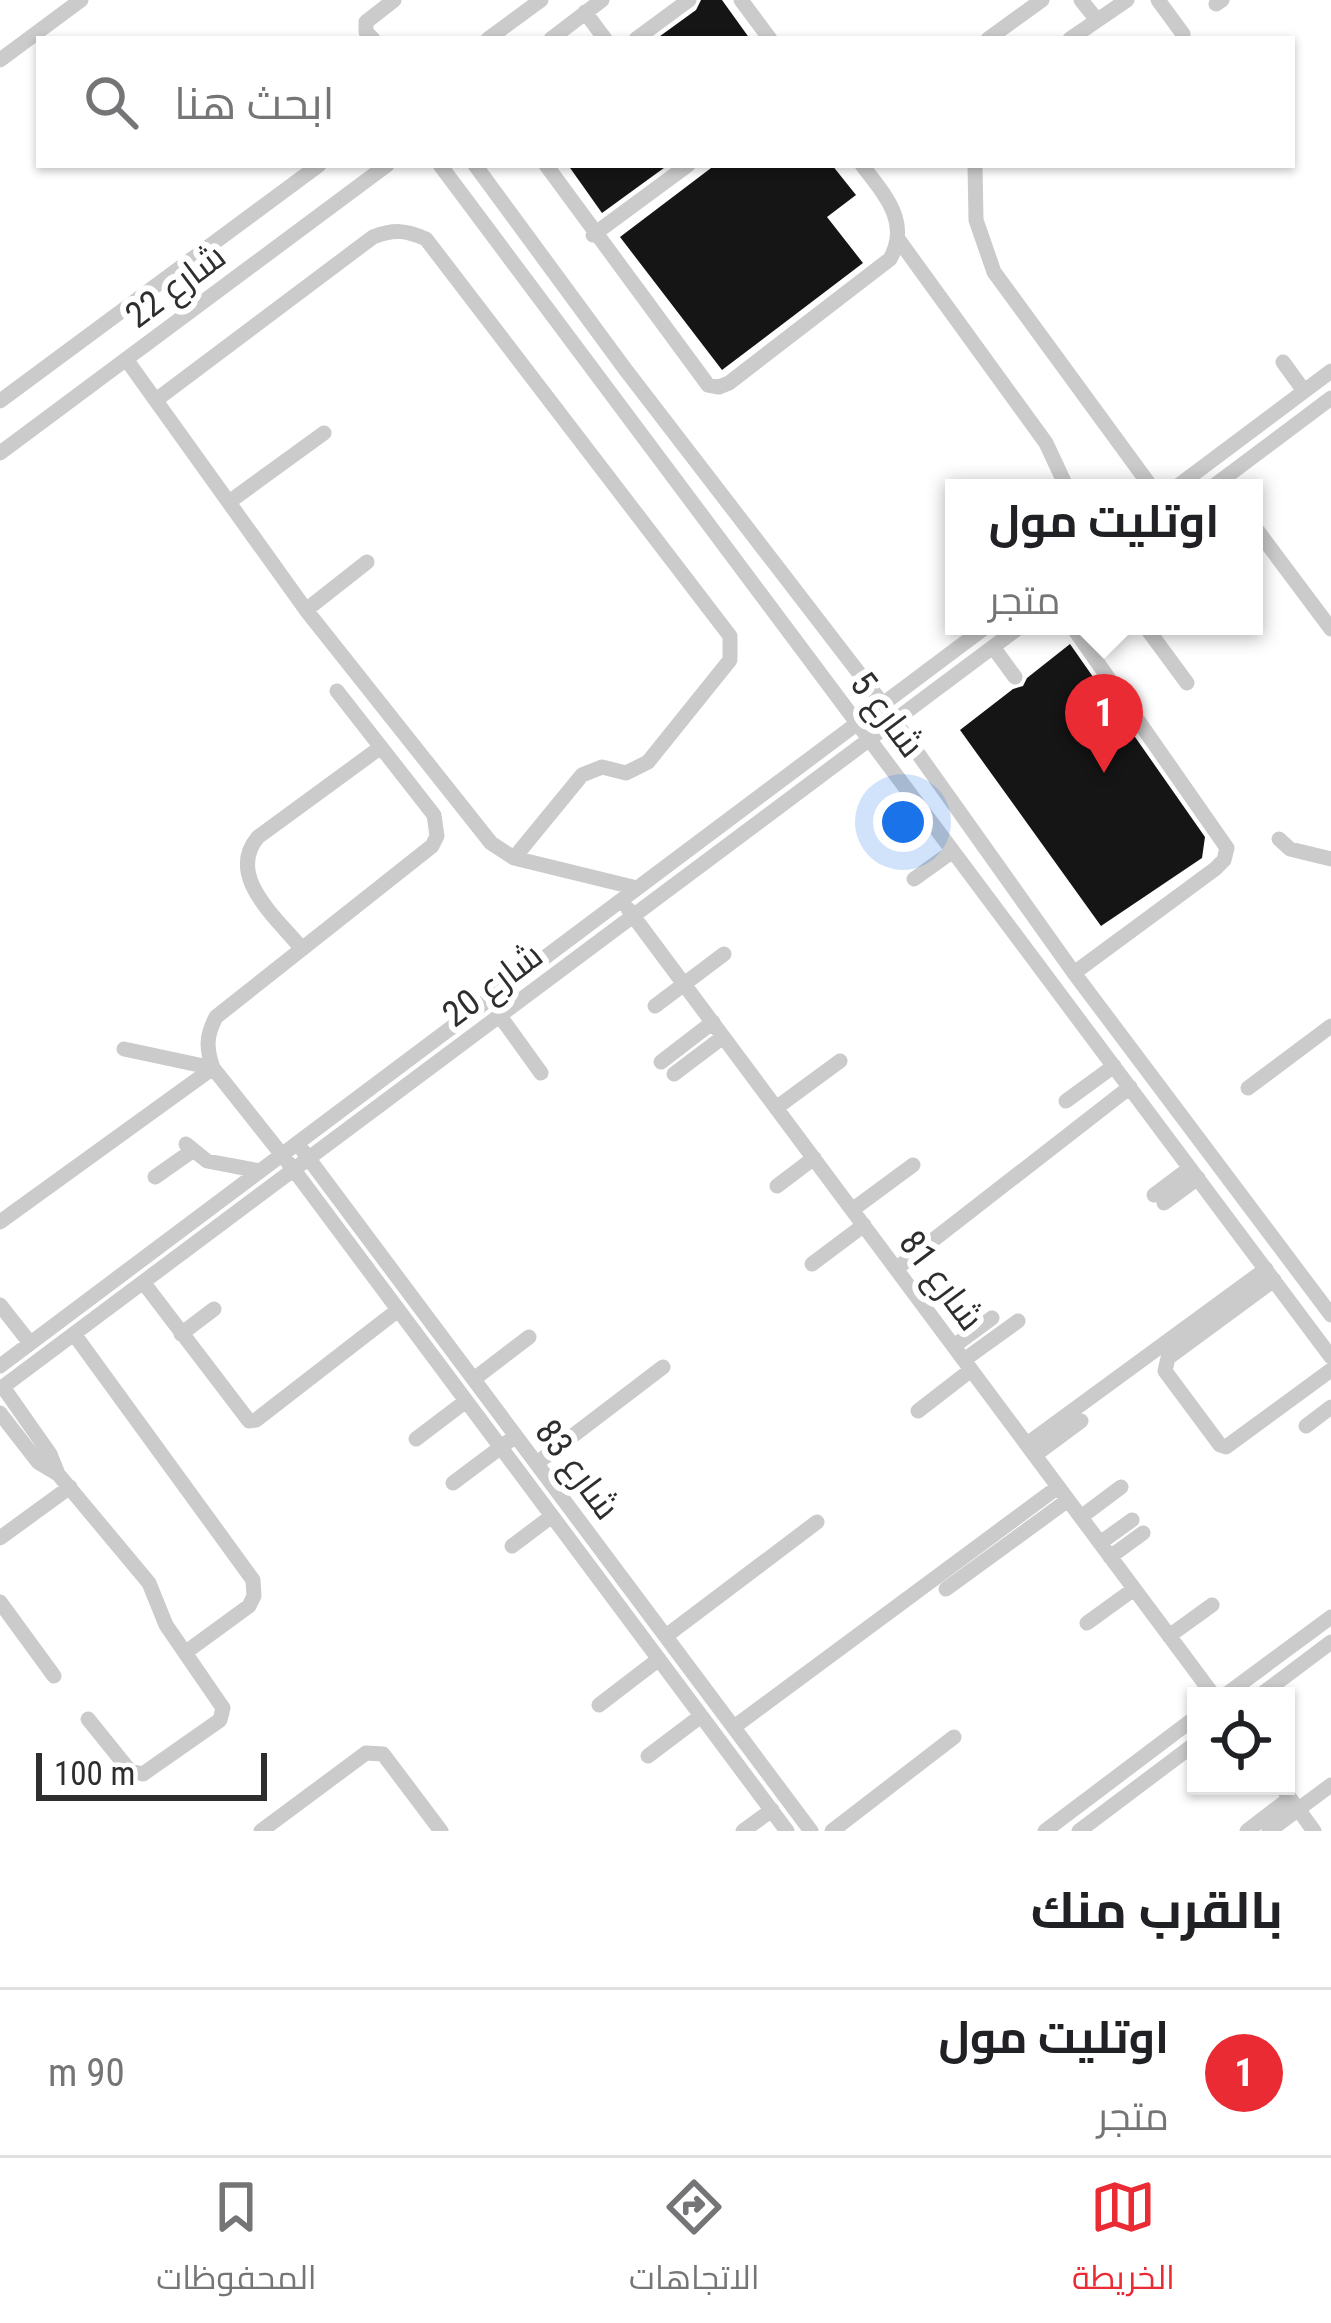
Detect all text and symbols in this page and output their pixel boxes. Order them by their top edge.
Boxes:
search box [36,36,1295,168]
icon: search [78,69,144,135]
text: ابحث هنا [174,77,335,130]
street label: شارع 22 [118,235,235,339]
popup [945,479,1263,635]
text: اوتليت مول [989,495,1219,548]
text: متجر [989,578,1061,624]
street label: شارع 5 [839,664,933,767]
pin: 1 [1065,674,1143,773]
your location [873,792,933,852]
street label: شارع 20 [435,934,552,1038]
street label: شارع 81 [888,1223,992,1340]
street label: شارع 83 [524,1412,628,1529]
map controls [1187,1687,1295,1795]
button: locate [1187,1687,1295,1795]
scale bar [36,1747,267,1800]
text: 100 m [54,1754,135,1793]
text: بالقرب منك [1031,1881,1283,1940]
text: اوتليت مول [939,2011,1169,2064]
text: 90 m [48,2050,125,2096]
text: 1 [1234,2050,1254,2096]
text: متجر [1097,2094,1169,2140]
tab: المحفوظات [156,2174,317,2308]
tab: الاتجاهات [629,2174,760,2308]
tab: الخريطة [1072,2174,1175,2308]

